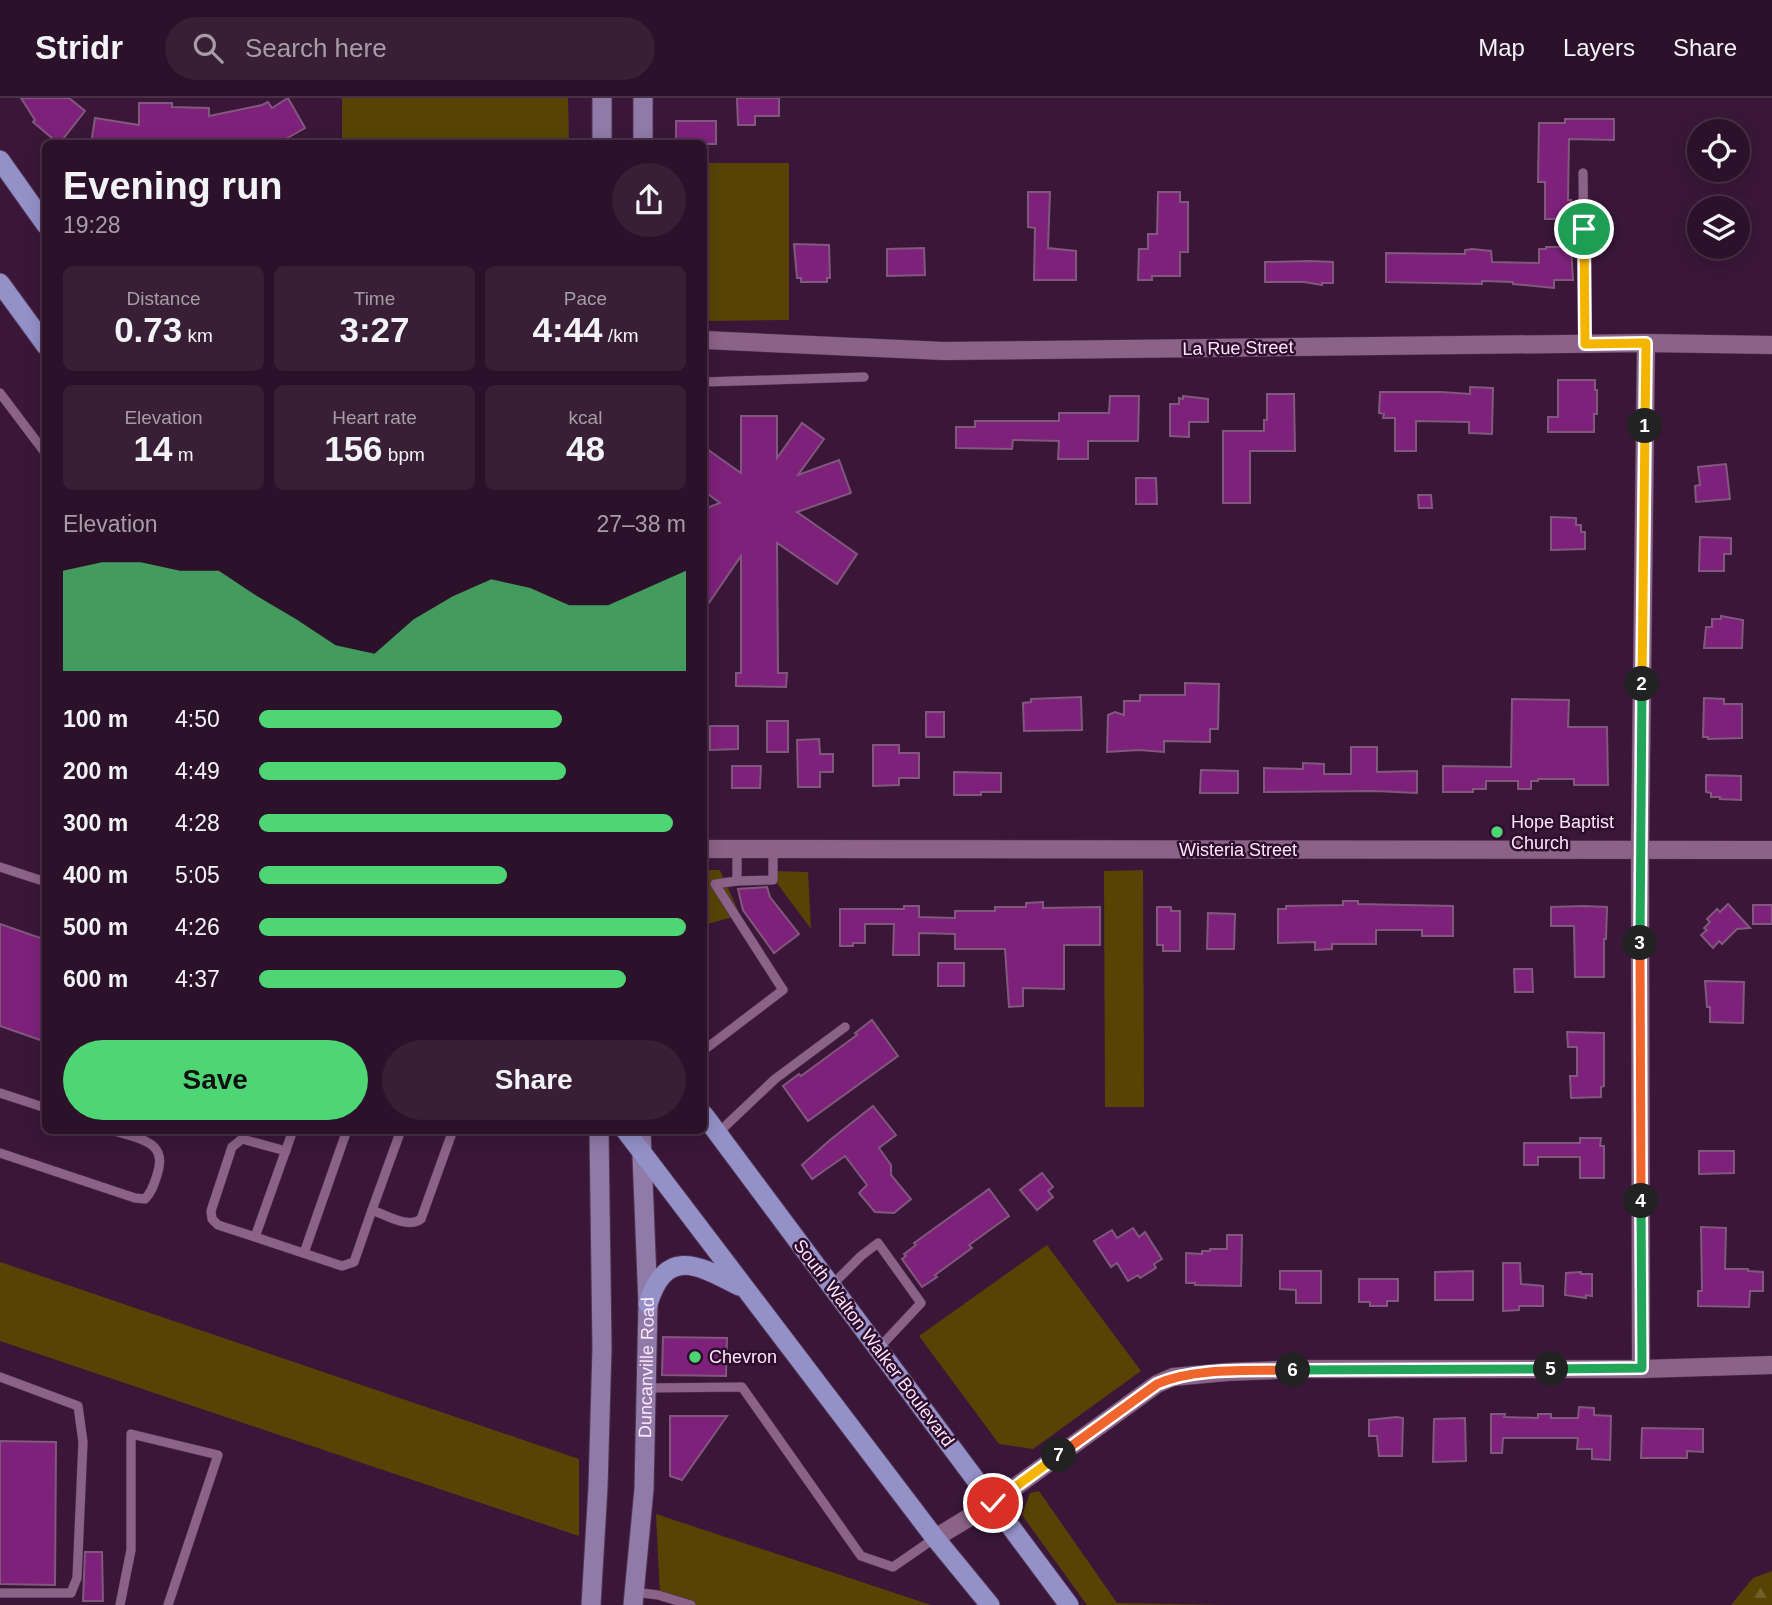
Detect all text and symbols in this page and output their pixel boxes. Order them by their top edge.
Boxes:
search box [165,17,655,80]
text: Stridr [35,29,123,66]
icon: search [189,29,227,67]
text: Search here [245,33,387,63]
text: Map [1478,34,1525,61]
text: Layers [1563,34,1635,61]
text: Share [1673,34,1737,61]
map controls [1687,119,1750,259]
button: locate [1687,119,1750,182]
button: share [612,163,686,237]
text: Evening run [63,165,283,207]
button: layers [1687,196,1750,259]
pin [1554,199,1614,259]
icon: arrive [1565,210,1603,248]
text: 19:28 [63,212,121,238]
text: Distance [127,288,200,309]
text: Time [354,288,395,309]
text: Pace [564,288,607,309]
text: 0.73 [114,310,182,349]
text: 3:27 [339,310,410,349]
text: 4:44 [533,310,603,349]
text: km [182,325,213,346]
text: /km [603,325,638,346]
street label: La Rue Street [1182,337,1294,359]
text: Elevation [124,407,203,428]
text: Heart rate [332,407,417,428]
text: kcal [569,407,602,428]
pin: 1 [1628,408,1662,444]
text: 1 [1639,415,1650,436]
text: 14 [133,429,172,468]
text: 156 [324,429,383,468]
text: 48 [566,429,605,468]
text: m [172,444,194,465]
text: bpm [383,444,425,465]
text: Elevation [63,511,158,537]
text: 27–38 m [596,511,686,537]
pin: 2 [1624,666,1660,702]
text: 2 [1636,673,1647,694]
text: 100 m [63,706,128,732]
text: 4:50 [175,706,220,732]
text: 200 m [63,758,128,784]
text: 4:49 [175,758,220,784]
text: 300 m [63,810,128,836]
text: 4:28 [175,810,220,836]
place label: Hope Baptist Church [1511,812,1614,853]
marker: Hope Baptist Church [1489,824,1505,840]
street label: Wisteria Street [1179,840,1297,860]
text: 400 m [63,862,128,888]
text: 5:05 [175,862,220,888]
text: 500 m [63,914,128,940]
text: 4:26 [175,914,220,940]
pin: 3 [1622,926,1658,960]
text: 3 [1634,932,1645,953]
text: 600 m [63,966,128,992]
text: 4:37 [175,966,220,992]
button: Save [63,1040,368,1120]
button: Share [382,1040,686,1120]
pin: 4 [1624,1184,1658,1218]
text: 4 [1635,1190,1646,1211]
street label: South Walton Walker Boulevard [790,1236,958,1450]
street label: Duncanville Road [635,1297,658,1438]
place label: Chevron [709,1347,777,1367]
marker: Chevron [687,1349,703,1365]
pin: 6 [1276,1352,1310,1388]
pin: 5 [1534,1352,1568,1386]
text: 5 [1545,1358,1556,1379]
text: 6 [1287,1359,1298,1380]
pin: 7 [1042,1438,1076,1472]
text: 7 [1053,1444,1064,1465]
pin [963,1473,1023,1533]
icon: check [974,1484,1012,1522]

